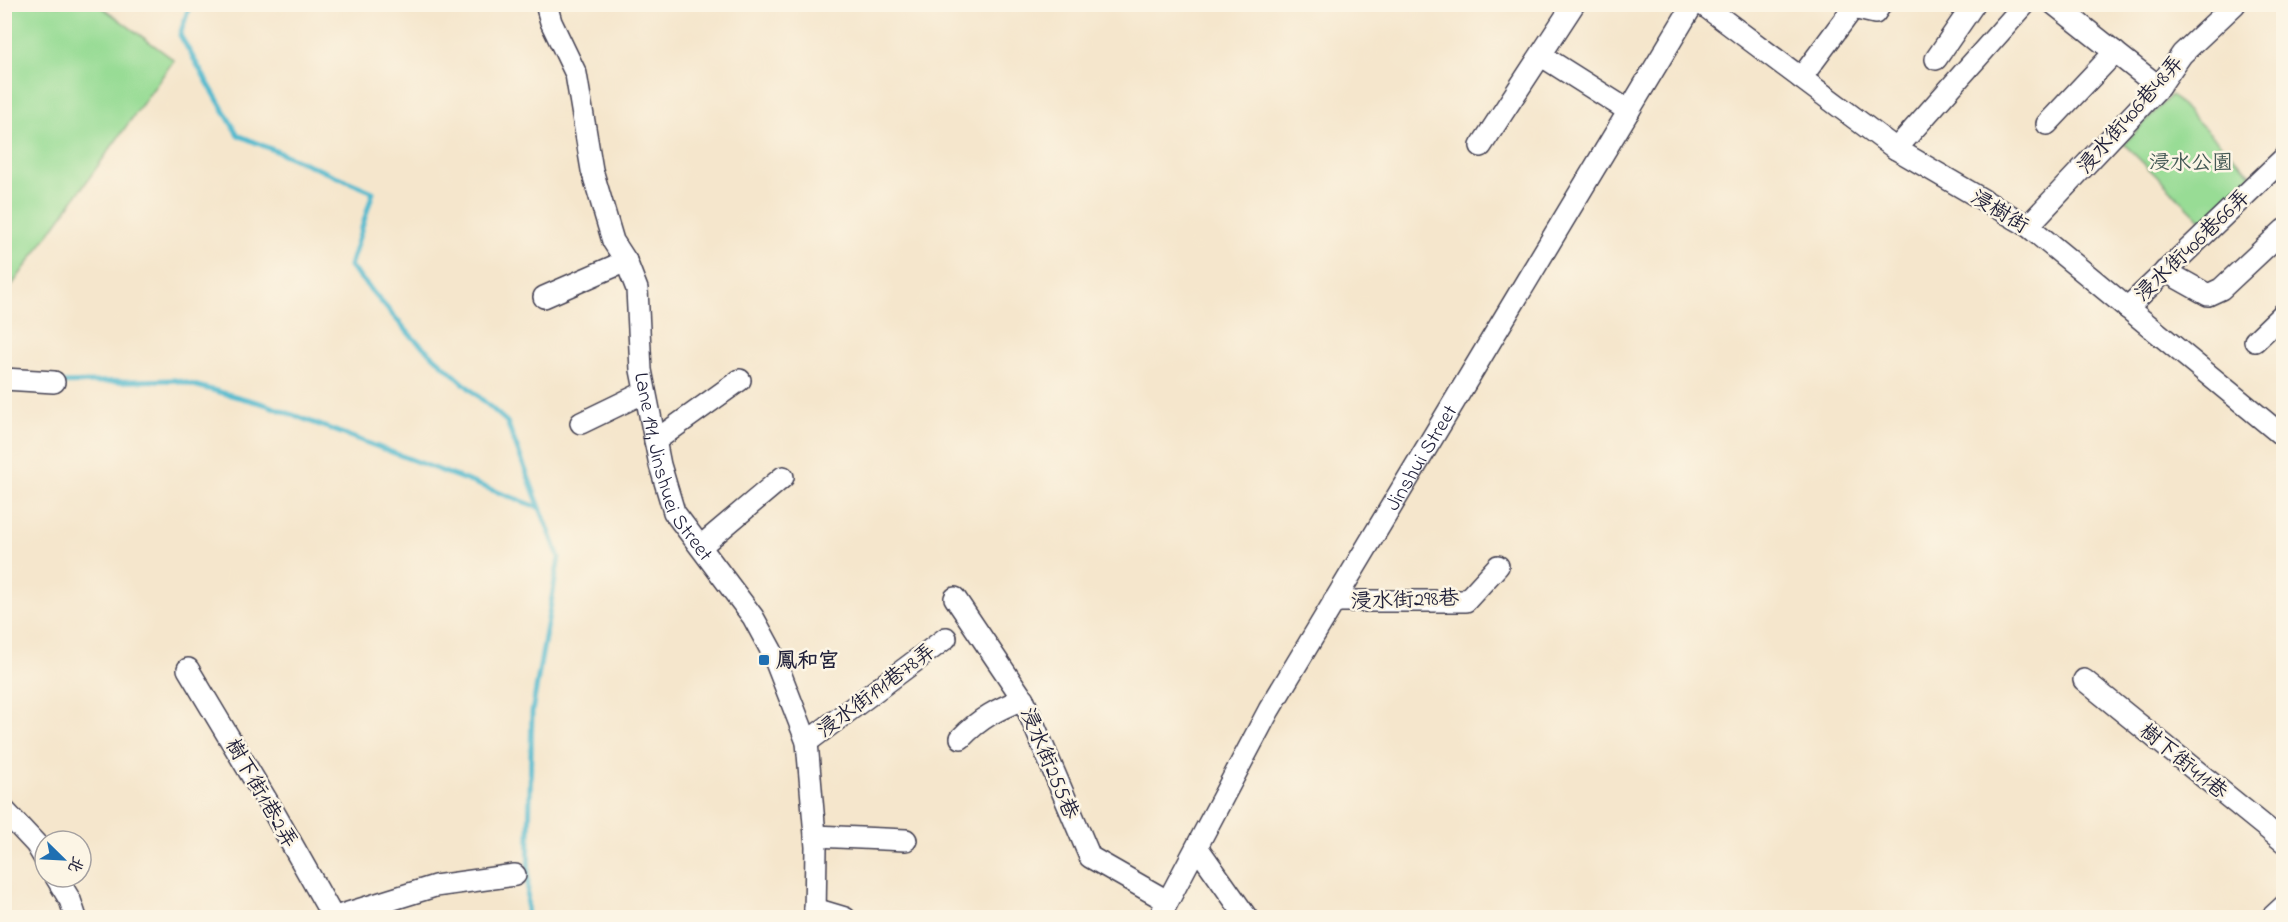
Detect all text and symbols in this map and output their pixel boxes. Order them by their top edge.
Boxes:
street label: 浸水街406巷48弄 [2071,49,2192,181]
park label: 浸水公園 [2149,149,2233,179]
street label: 浸水街406巷66弄 [2129,183,2258,309]
street label: 浸樹街 [1964,184,2034,242]
street label: Lane 191, Jinshuei Street [625,370,719,568]
street label: Jinshui Street [1379,400,1466,517]
street label: 浸水街298巷 [1350,584,1460,618]
street label: 浸水街191巷78弄 [812,637,943,746]
place label: 鳳和宮 [776,647,839,677]
marker: 鳳和宮 [757,653,771,667]
street label: 浸水街255巷 [1011,703,1085,824]
street label: 樹下街411巷 [2132,718,2233,808]
street label: 樹下街1巷2弄 [217,734,304,854]
north arrow [33,829,93,889]
text: 北 [61,852,89,876]

